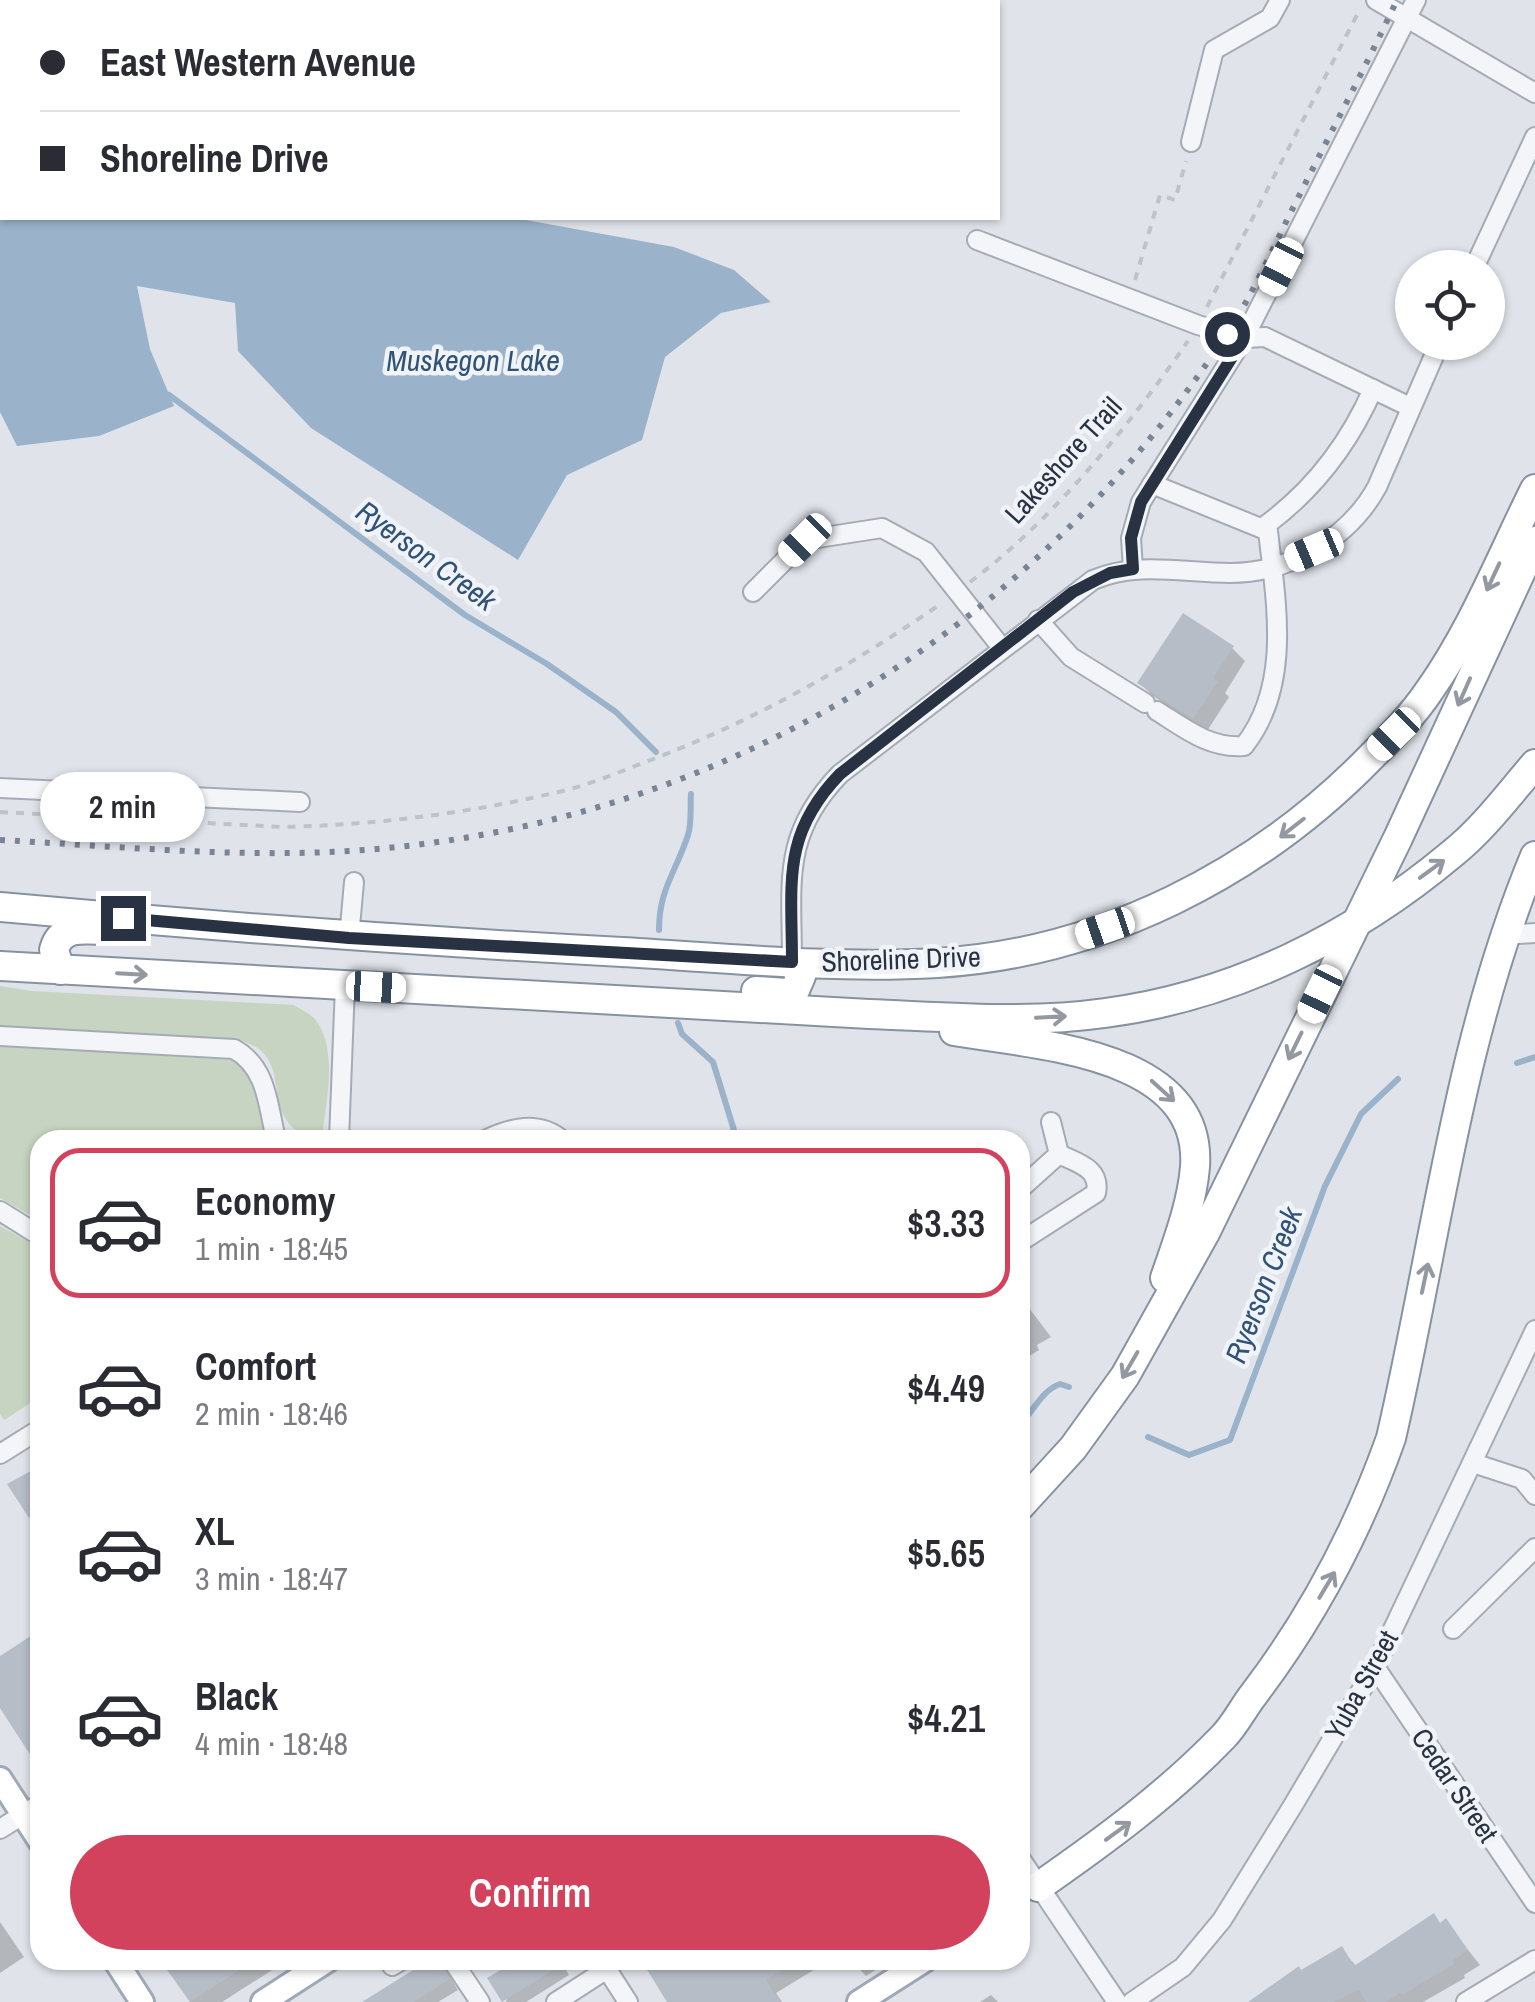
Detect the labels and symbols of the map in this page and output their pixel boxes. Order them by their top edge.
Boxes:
car [1254,233,1308,301]
route start [1205,312,1250,357]
water label: Muskegon Lake [386,340,560,380]
street label: Lakeshore Trail [996,388,1130,532]
water label: Ryerson Creek [348,491,506,621]
car [773,508,837,572]
car [1281,524,1347,576]
one-way arrow [1483,561,1502,591]
one-way arrow [1454,676,1473,706]
car [1362,702,1426,766]
callout: 2 min [41,773,206,843]
one-way arrow [1279,817,1306,838]
one-way arrow [1418,859,1445,880]
route end [101,896,146,941]
car [1072,904,1138,952]
street label: Shoreline Drive [821,937,981,981]
car [1293,960,1347,1028]
one-way arrow [116,965,148,984]
car [345,970,407,1004]
one-way arrow [1035,1007,1067,1026]
one-way arrow [1285,1030,1304,1060]
one-way arrow [1150,1080,1175,1103]
water label: Ryerson Creek [1215,1199,1312,1368]
one-way arrow [1417,1263,1436,1295]
one-way arrow [1120,1350,1140,1379]
one-way arrow [1317,1571,1337,1600]
street label: Yuba Street [1315,1623,1407,1747]
street label: Cedar Street [1403,1720,1507,1850]
one-way arrow [1103,1820,1131,1841]

